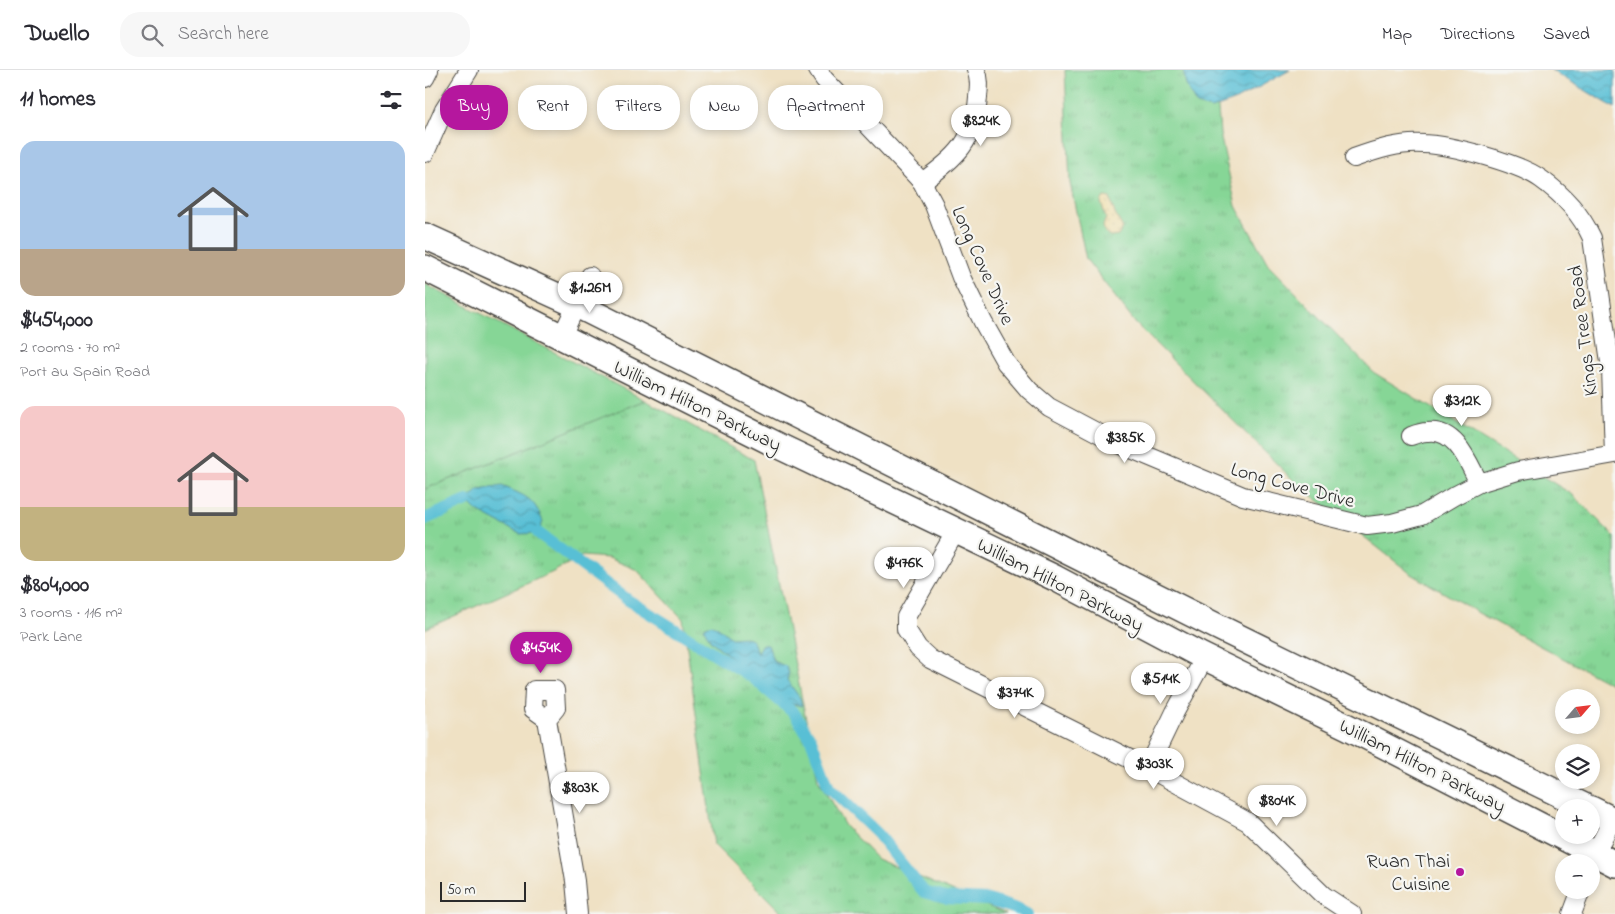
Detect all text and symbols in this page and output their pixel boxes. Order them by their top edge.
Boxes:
search box [120,12,470,57]
text: Dwello [25,17,90,52]
icon: search [138,21,166,49]
text: Search here [178,21,269,48]
text: Map [1382,22,1412,48]
text: Directions [1440,22,1515,48]
text: Saved [1543,22,1590,48]
text: 11 homes [20,85,96,115]
chip: Buy [440,85,508,130]
chip: Rent [518,85,587,130]
chip: Filters [597,85,680,130]
chip: New [690,85,758,130]
chip: Apartment [768,85,883,130]
icon: filters [377,86,405,114]
pin: $824K [946,104,1016,147]
text: $824K [962,109,1000,133]
icon: home [168,174,258,264]
street label: Long Cove Drive [942,202,1021,330]
street label: Kings Tree Road [1562,264,1608,398]
pin: $1.26M [549,272,631,314]
text: $1.26M [569,276,611,300]
text: $454,000 [20,306,93,336]
text: 2 rooms · 70 m² [20,336,120,360]
street label: William Hilton Parkway [608,354,786,460]
text: Port au Spain Road [20,360,150,384]
pin: $312K [1427,384,1497,427]
text: $312K [1443,389,1481,413]
pin: $385K [1090,422,1160,464]
text: $385K [1105,426,1145,450]
icon: home [168,439,258,529]
street label: Long Cove Drive [1227,456,1358,518]
street label: William Hilton Parkway [972,532,1148,641]
pin: $476K [869,546,939,589]
text: $476K [885,551,923,575]
text: $804,000 [20,571,89,601]
text: 3 rooms · 116 m² [20,601,123,625]
text: Park Lane [20,625,83,649]
pin: $454K [506,632,576,674]
text: $454K [521,636,561,660]
pin: $514K [1126,662,1196,705]
text: $514K [1142,667,1180,691]
pin: $374K [980,676,1050,719]
text: $374K [996,681,1034,705]
north arrow [1555,689,1600,734]
map controls [1555,689,1600,899]
street label: William Hilton Parkway [1334,713,1510,822]
button: layers [1555,744,1600,789]
pin: $303K [1119,748,1189,790]
text: $303K [1135,752,1173,776]
pin: $803K [545,772,615,814]
text: $803K [562,776,598,800]
pin: $804K [1242,784,1312,827]
text: $804K [1259,789,1295,813]
button: + [1555,799,1600,844]
place label: Ruan Thai Cuisine [1367,848,1450,900]
button: − [1555,854,1600,899]
marker: Ruan Thai Cuisine [1454,866,1466,878]
scale bar [440,879,526,902]
text: 50 m [447,880,475,901]

